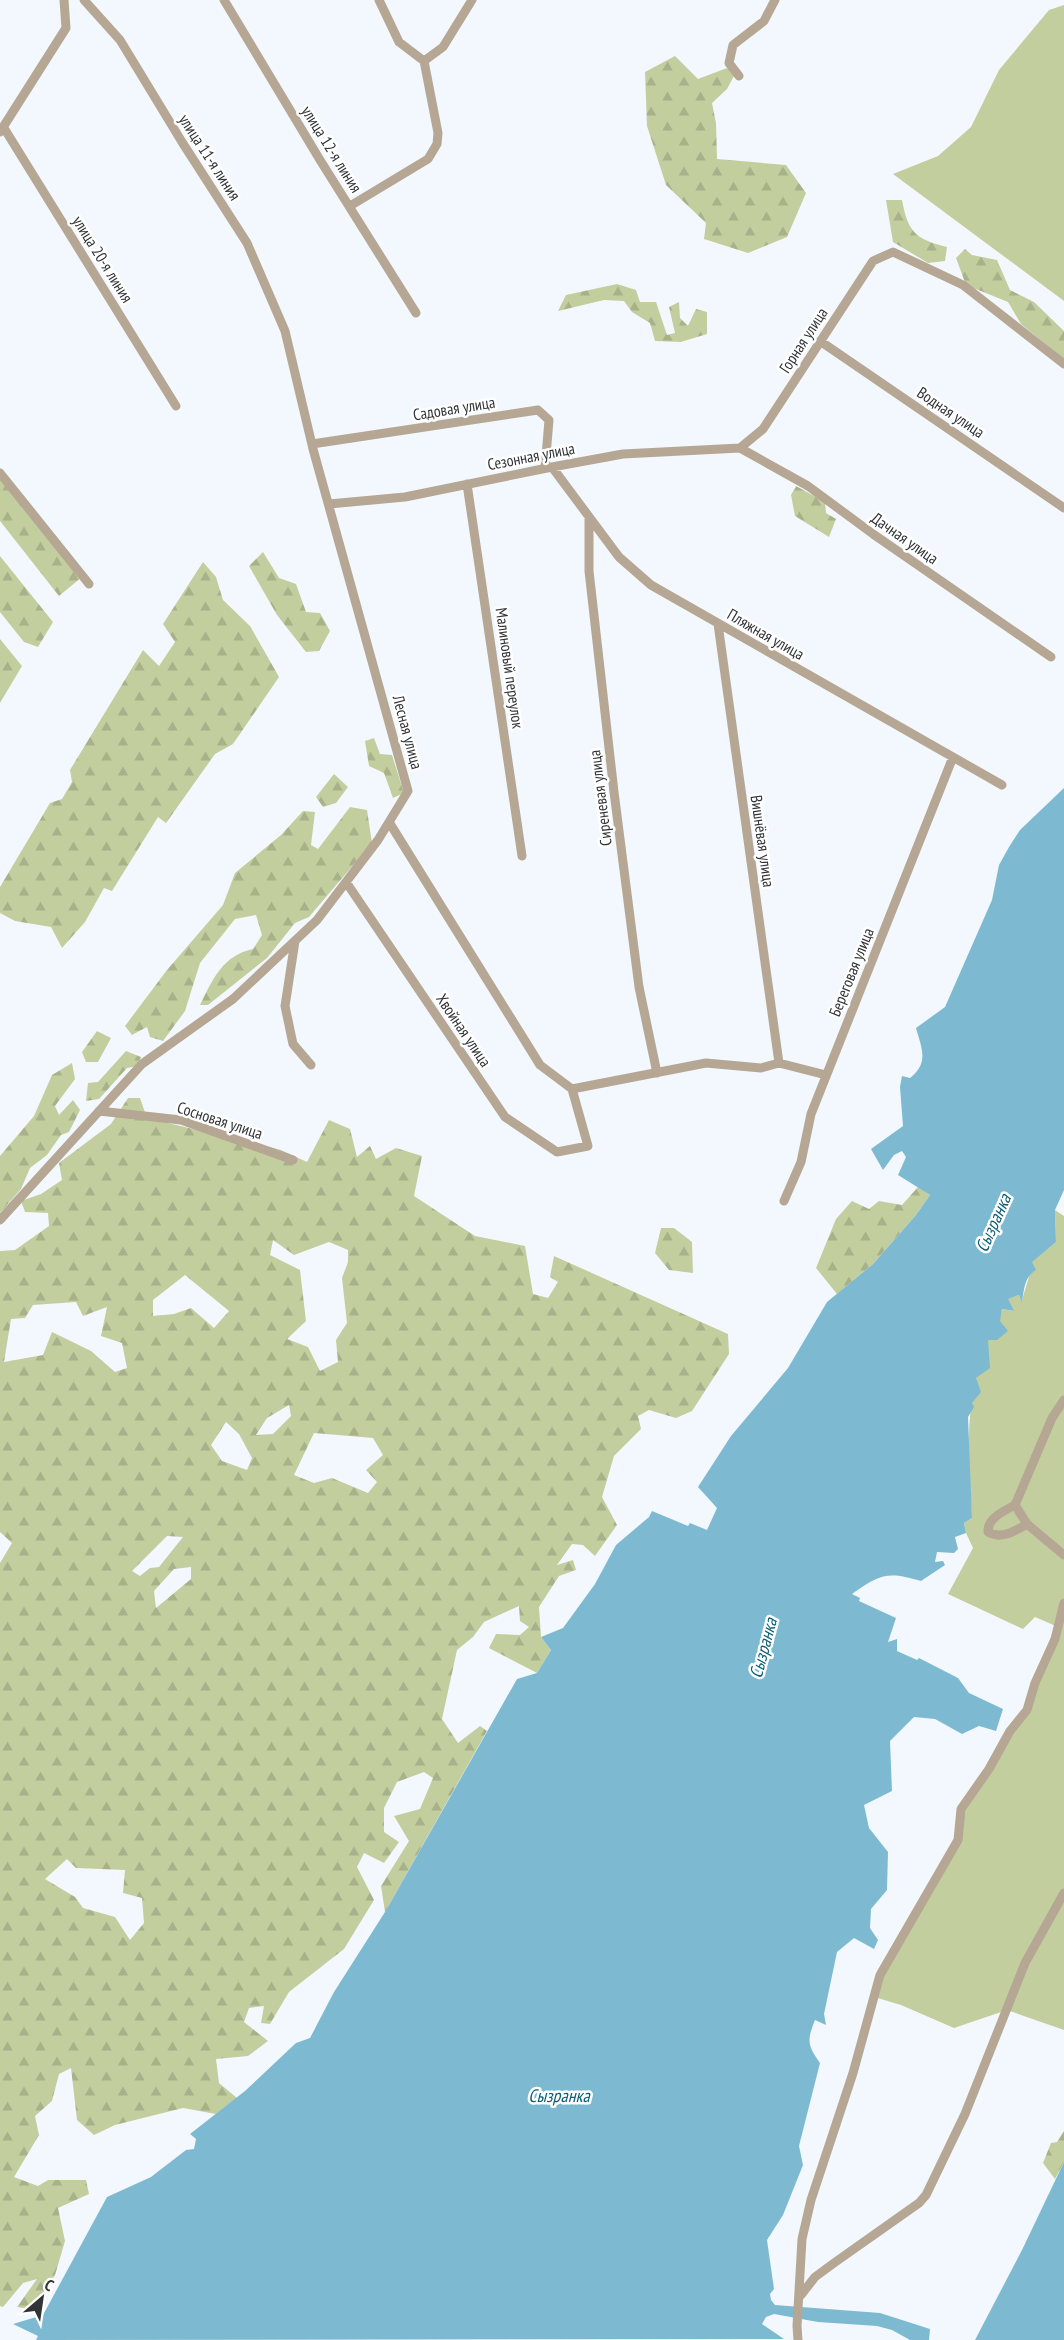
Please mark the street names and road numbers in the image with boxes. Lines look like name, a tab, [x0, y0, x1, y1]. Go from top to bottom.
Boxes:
street label: улица 12-я линия	[297, 102, 367, 196]
street label: улица 11-я линия	[175, 110, 245, 204]
street label: улица 20-я линия	[68, 212, 138, 306]
street label: Горная улица	[775, 304, 831, 376]
street label: Водная улица	[913, 382, 989, 442]
street label: Садовая улица	[412, 392, 496, 424]
street label: Сезонная улица	[486, 438, 576, 474]
street label: Дачная улица	[868, 508, 942, 568]
street label: Пляжная улица	[724, 604, 808, 664]
street label: Малиновый переулок	[492, 606, 528, 730]
street label: Лесная улица	[388, 692, 427, 771]
street label: Сиреневая улица	[584, 749, 616, 847]
street label: Вишнёвая улица	[747, 794, 779, 888]
street label: Береговая улица	[824, 925, 878, 1019]
street label: Хвойная улица	[432, 990, 496, 1070]
street label: Сосновая улица	[175, 1097, 265, 1143]

